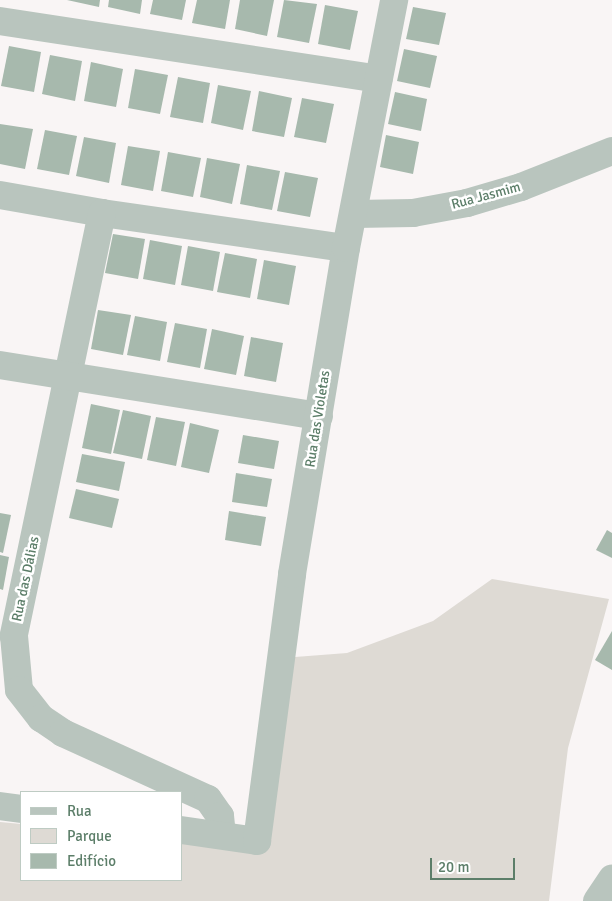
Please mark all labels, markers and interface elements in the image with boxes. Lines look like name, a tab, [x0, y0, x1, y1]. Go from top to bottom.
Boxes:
street label: Rua Jasmim	[449, 179, 523, 213]
street label: Rua das Violetas	[302, 369, 334, 469]
street label: Rua das Dálias	[9, 535, 43, 623]
legend	[20, 791, 182, 881]
text: Rua	[67, 802, 92, 820]
text: Parque	[67, 827, 112, 845]
scale bar	[432, 848, 517, 880]
text: Edifício	[67, 852, 116, 870]
text: 20 m	[438, 858, 469, 876]

